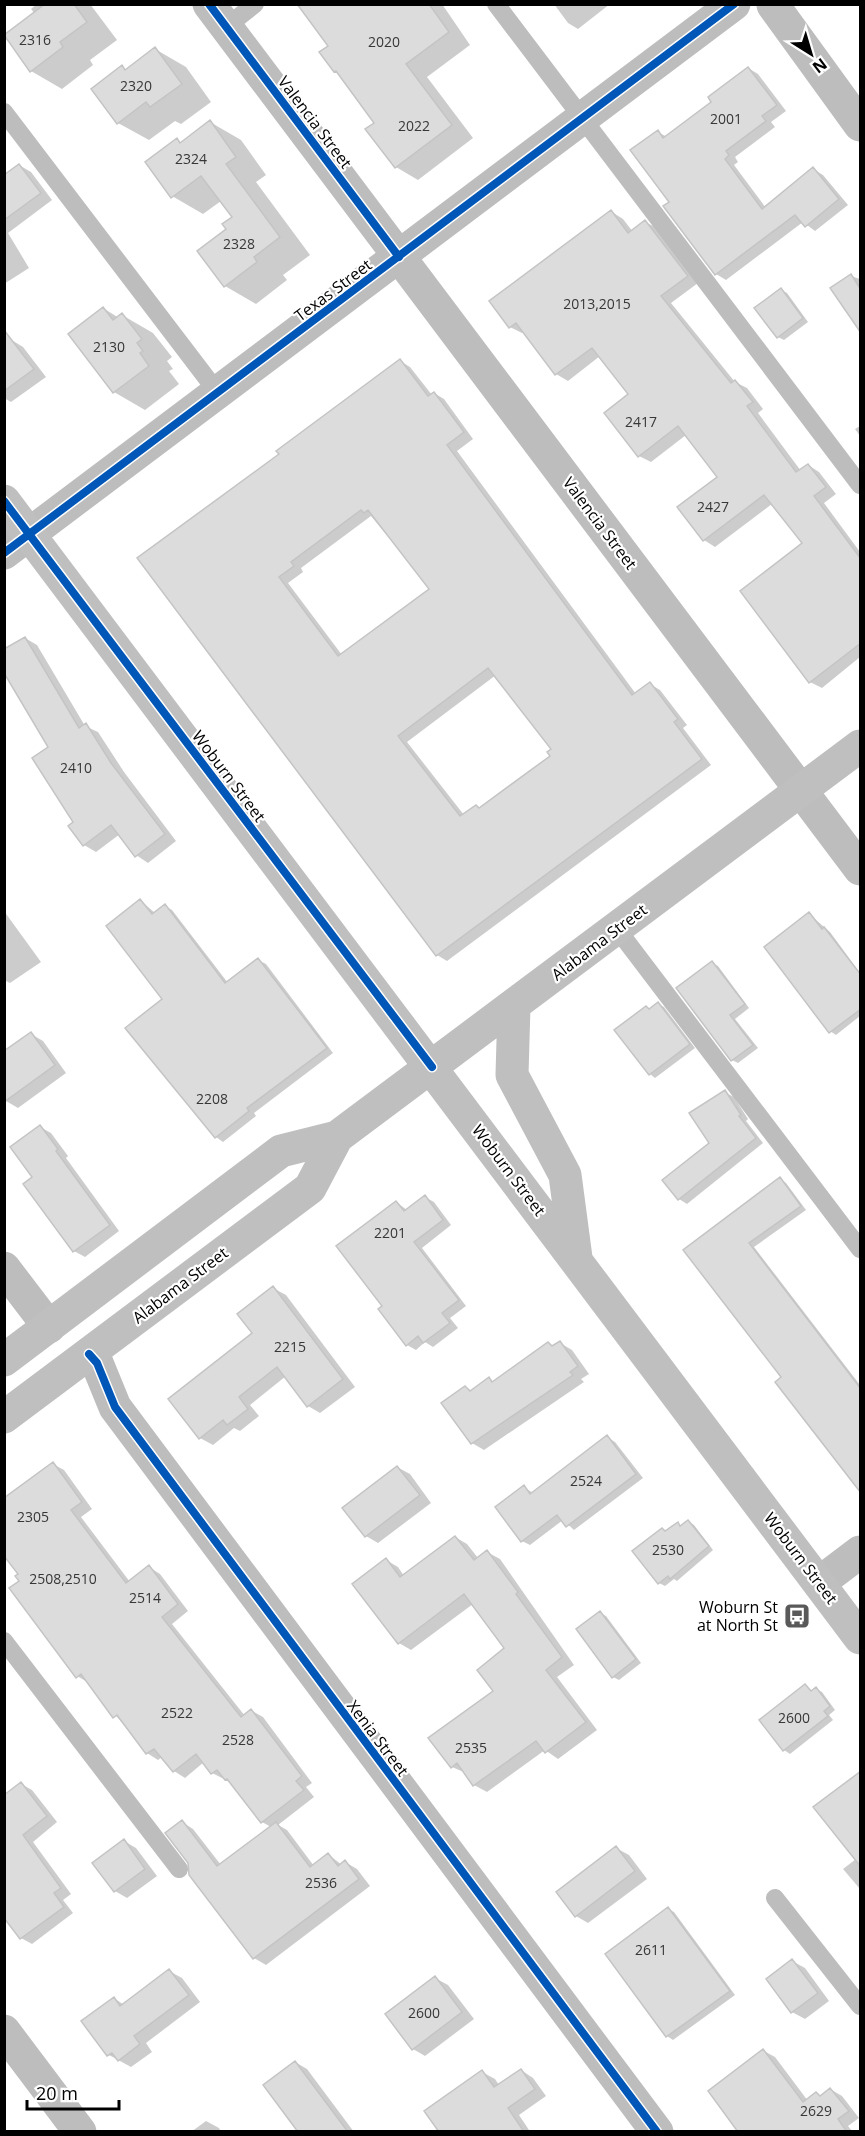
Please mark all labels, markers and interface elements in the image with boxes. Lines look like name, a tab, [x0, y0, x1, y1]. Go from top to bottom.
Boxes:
north arrow	[781, 24, 841, 84]
house number: 2316	[19, 30, 51, 49]
house number: 2020	[368, 32, 400, 51]
text: N	[808, 53, 832, 79]
street label: Valencia Street	[273, 71, 357, 173]
house number: 2320	[120, 76, 152, 95]
house number: 2001	[710, 109, 742, 128]
house number: 2022	[398, 116, 430, 135]
house number: 2324	[175, 149, 207, 168]
house number: 2328	[223, 234, 255, 253]
street label: Texas Street	[290, 253, 376, 326]
house number: 2013,2015	[563, 294, 631, 313]
house number: 2130	[93, 337, 125, 356]
house number: 2417	[625, 412, 657, 431]
street label: Valencia Street	[558, 472, 642, 574]
house number: 2427	[697, 497, 729, 516]
street label: Woburn Street	[187, 726, 271, 826]
house number: 2410	[60, 758, 92, 777]
street label: Alabama Street	[547, 899, 651, 985]
house number: 2208	[196, 1089, 228, 1108]
street label: Woburn Street	[467, 1120, 551, 1220]
house number: 2201	[374, 1223, 406, 1242]
street label: Alabama Street	[128, 1242, 232, 1328]
house number: 2215	[274, 1337, 306, 1356]
house number: 2524	[570, 1471, 602, 1490]
house number: 2305	[17, 1507, 49, 1526]
street label: Woburn Street	[759, 1508, 843, 1608]
house number: 2530	[652, 1540, 684, 1559]
house number: 2508,2510	[29, 1569, 97, 1588]
house number: 2514	[129, 1588, 161, 1607]
place label: Woburn St at North St	[697, 1596, 778, 1636]
bus stop icon: Woburn St at North St	[782, 1601, 812, 1631]
street label: Xenia Street	[342, 1696, 414, 1781]
house number: 2522	[161, 1703, 193, 1722]
house number: 2600	[778, 1708, 810, 1727]
house number: 2528	[222, 1730, 254, 1749]
house number: 2535	[455, 1738, 487, 1757]
house number: 2536	[305, 1873, 337, 1892]
house number: 2611	[635, 1940, 667, 1959]
house number: 2600	[408, 2003, 440, 2022]
scale bar	[27, 2073, 118, 2111]
text: 20 m	[36, 2081, 78, 2105]
house number: 2629	[800, 2101, 832, 2120]

